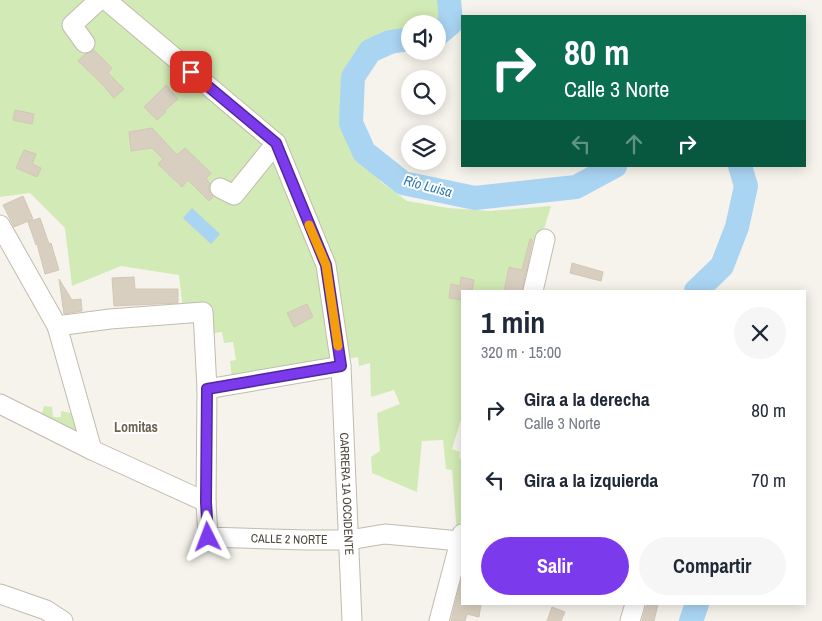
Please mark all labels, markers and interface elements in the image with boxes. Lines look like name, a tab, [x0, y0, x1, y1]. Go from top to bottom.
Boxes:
map controls	[401, 15, 446, 170]
button: sound	[401, 15, 446, 60]
text: 80 m	[564, 29, 629, 76]
icon: right	[481, 35, 546, 100]
pin	[170, 51, 212, 93]
icon: arrive	[177, 58, 205, 86]
button: search	[401, 70, 446, 115]
text: Calle 3 Norte	[564, 74, 669, 104]
button: layers	[401, 125, 446, 170]
icon: left	[567, 130, 595, 158]
icon: ahead	[620, 130, 648, 158]
icon: right	[673, 130, 701, 158]
water label: Río Luisa	[402, 171, 454, 201]
text: 1 min	[481, 302, 545, 342]
button: close	[734, 307, 786, 359]
text: 320 m · 15:00	[481, 341, 561, 363]
text: Gira a la derecha	[524, 386, 650, 412]
icon: right	[481, 396, 509, 424]
text: 80 m	[751, 397, 786, 423]
text: Calle 3 Norte	[524, 412, 601, 434]
district label: Lomitas	[114, 418, 158, 436]
street label: CARRERA 1A OCCIDENTE	[336, 432, 357, 555]
icon: left	[481, 466, 509, 494]
text: Gira a la izquierda	[524, 467, 658, 493]
text: 70 m	[751, 467, 786, 493]
position arrow	[181, 510, 233, 562]
street label: CALLE 2 NORTE	[251, 530, 327, 548]
button: Salir	[481, 537, 629, 595]
button: Compartir	[639, 537, 786, 595]

